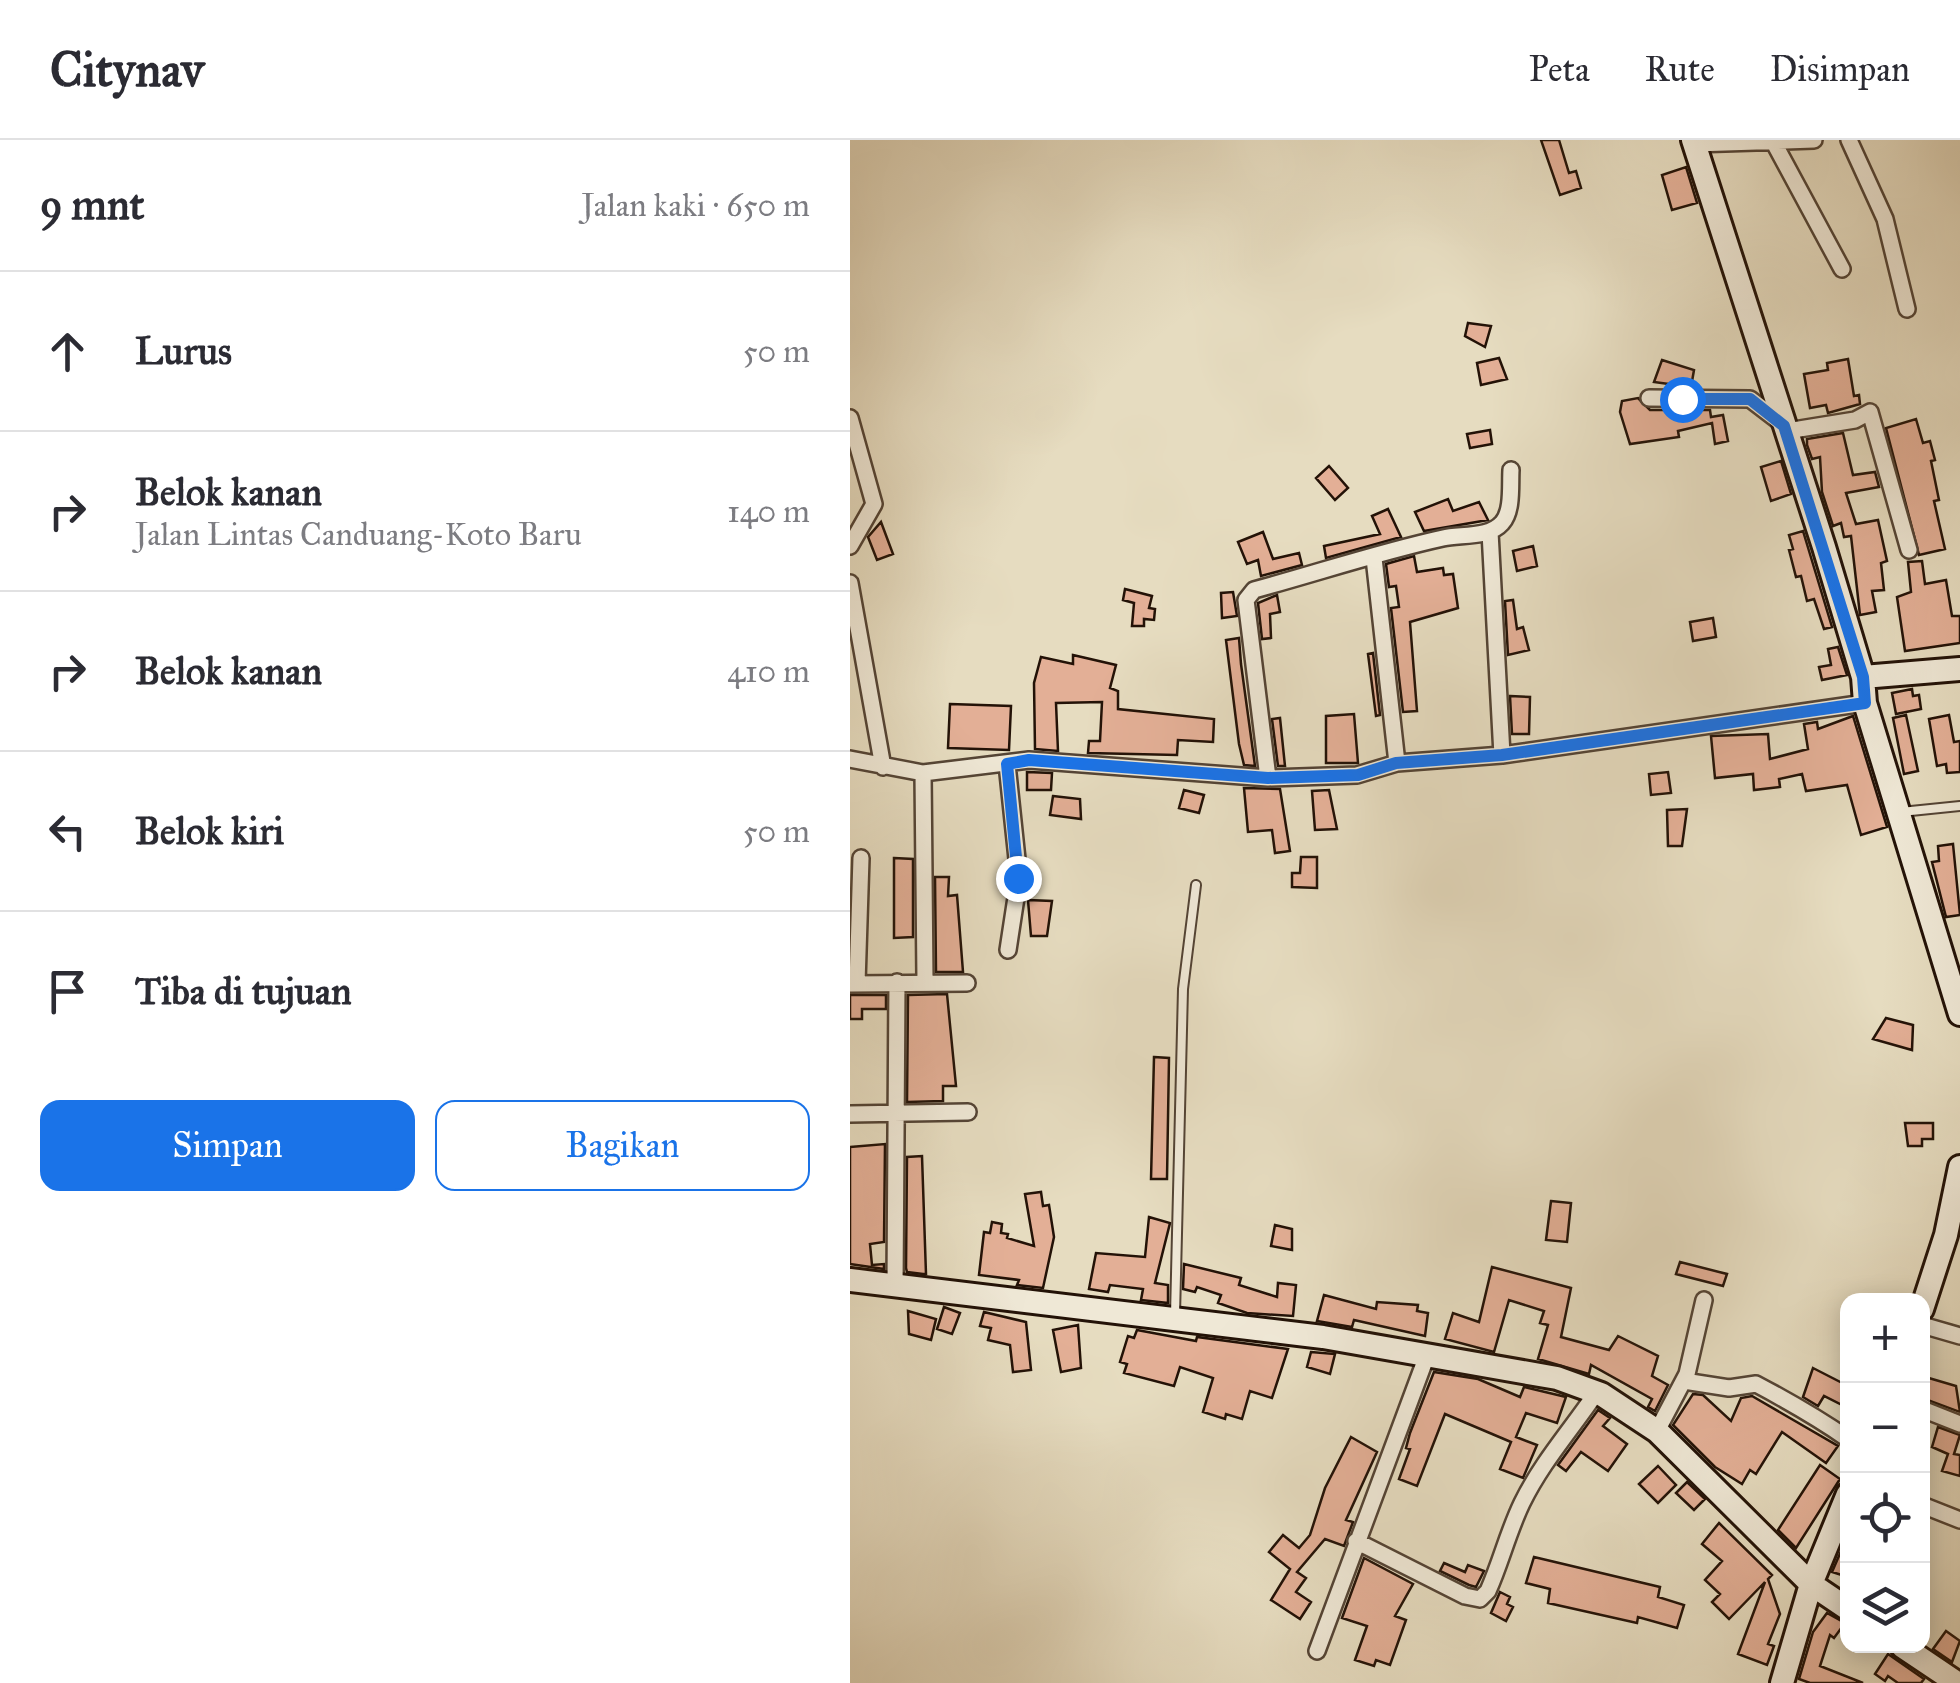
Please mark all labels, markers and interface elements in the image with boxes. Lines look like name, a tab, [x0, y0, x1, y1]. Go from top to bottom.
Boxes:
text: Citynav	[50, 40, 204, 99]
text: Peta	[1529, 48, 1590, 91]
text: Rute	[1645, 48, 1715, 91]
text: Disimpan	[1770, 48, 1910, 91]
text: 9 mnt	[40, 179, 144, 231]
text: Jalan kaki · 650 m	[581, 186, 810, 225]
icon: ahead	[40, 324, 95, 379]
text: Lurus	[135, 328, 232, 374]
text: 50 m	[743, 332, 810, 371]
route start	[1660, 377, 1706, 423]
text: Belok kanan	[135, 469, 322, 515]
icon: right	[40, 484, 95, 539]
text: 140 m	[727, 492, 810, 531]
text: Jalan Lintas Canduang-Koto Baru	[135, 515, 582, 554]
icon: right	[40, 644, 95, 699]
text: Belok kanan	[135, 648, 322, 694]
text: 410 m	[727, 652, 810, 691]
icon: left	[40, 804, 95, 859]
text: Belok kiri	[135, 808, 284, 854]
text: 50 m	[743, 812, 810, 851]
route end	[996, 856, 1042, 902]
icon: arrive	[40, 964, 95, 1019]
text: Tiba di tujuan	[135, 968, 352, 1014]
button: Simpan	[40, 1100, 415, 1191]
button: Bagikan	[435, 1100, 810, 1191]
map controls	[1840, 1293, 1930, 1653]
button: +	[1840, 1293, 1930, 1383]
button: −	[1840, 1383, 1930, 1473]
button: locate	[1840, 1473, 1930, 1563]
button: layers	[1840, 1563, 1930, 1653]

